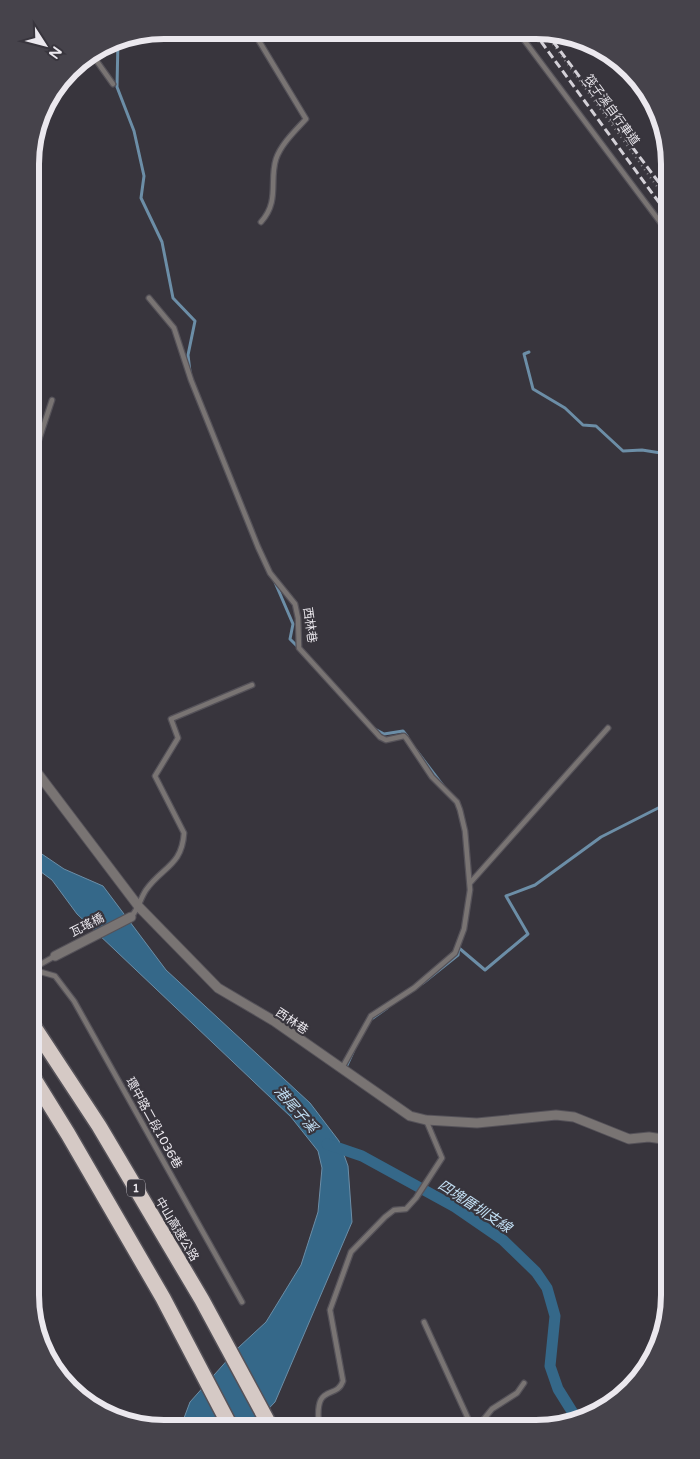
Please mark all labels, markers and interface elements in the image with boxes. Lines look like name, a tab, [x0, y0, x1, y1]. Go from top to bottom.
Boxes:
north arrow	[20, 20, 70, 70]
text: N	[45, 43, 65, 62]
street label: 筏子溪自行車道	[582, 72, 642, 148]
street label: 西林巷	[301, 606, 319, 644]
street label: 瓦瑤橋	[68, 911, 106, 939]
street label: 西林巷	[273, 1005, 311, 1037]
street label: 環中路二段1036巷	[123, 1075, 185, 1171]
water label: 港尾子溪	[271, 1083, 322, 1138]
water label: 四塊厝圳支線	[435, 1176, 516, 1238]
road number: 1	[127, 1180, 145, 1196]
street label: 中山高速公路	[152, 1195, 202, 1263]

